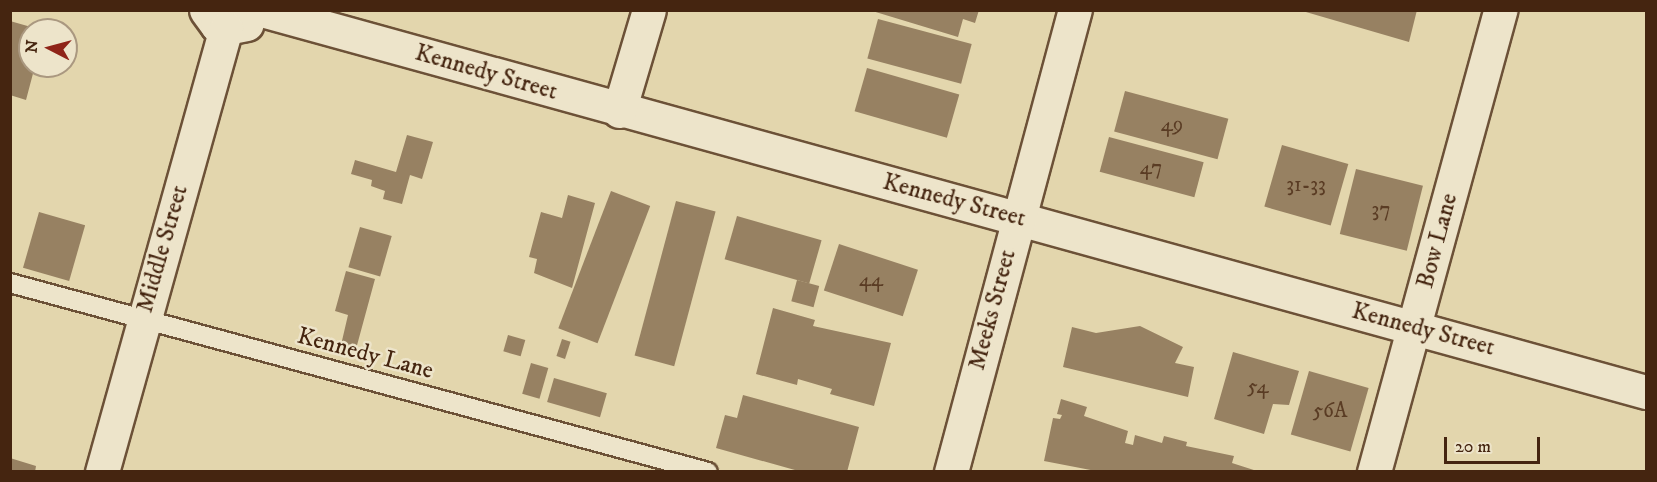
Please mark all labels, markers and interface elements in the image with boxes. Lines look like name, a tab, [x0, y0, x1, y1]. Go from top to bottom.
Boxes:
north arrow	[18, 18, 78, 78]
text: N	[21, 39, 43, 54]
street label: Kennedy Street	[412, 39, 560, 107]
house number: 49	[1161, 112, 1183, 138]
house number: 47	[1140, 155, 1162, 181]
street label: Kennedy Street	[879, 168, 1029, 234]
house number: 31-33	[1286, 172, 1326, 198]
street label: Middle Street	[131, 182, 195, 316]
street label: Bow Lane	[1412, 190, 1464, 292]
house number: 37	[1372, 197, 1390, 223]
street label: Meeks Street	[963, 247, 1023, 373]
house number: 44	[859, 267, 883, 293]
street label: Kennedy Street	[1348, 297, 1498, 363]
street label: Kennedy Lane	[294, 322, 436, 386]
house number: 54	[1247, 374, 1269, 400]
house number: 56A	[1313, 398, 1347, 424]
scale bar	[1447, 425, 1543, 463]
text: 20 m	[1455, 436, 1491, 458]

